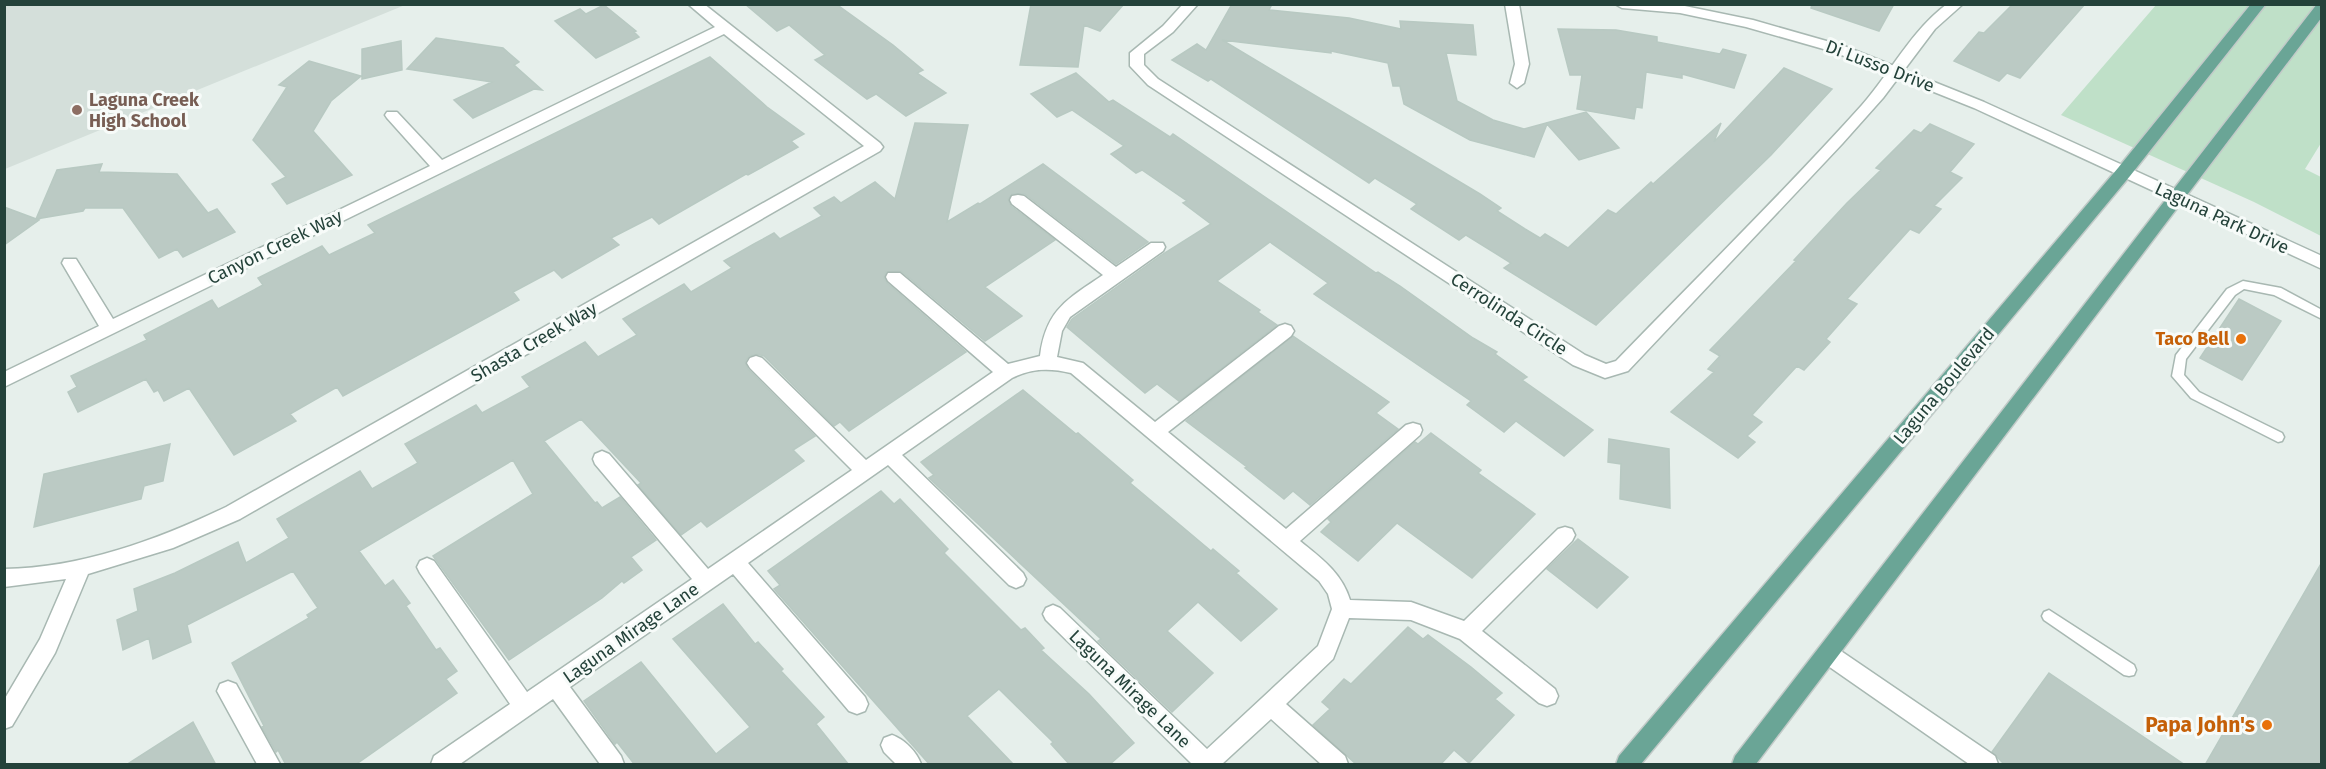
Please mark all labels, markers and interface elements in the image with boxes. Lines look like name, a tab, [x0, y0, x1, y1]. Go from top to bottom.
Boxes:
street label: Di Lusso Drive	[1823, 35, 1937, 97]
place label: Laguna Creek High School	[89, 89, 200, 132]
marker: Laguna Creek High School	[70, 103, 84, 117]
street label: Laguna Park Drive	[2151, 177, 2293, 259]
street label: Canyon Creek Way	[204, 205, 346, 289]
street label: Cerrolinda Circle	[1446, 268, 1572, 360]
street label: Shasta Creek Way	[467, 297, 601, 387]
street label: Laguna Boulevard	[1889, 323, 1999, 449]
place label: Taco Bell	[2156, 328, 2230, 350]
marker: Taco Bell	[2234, 332, 2248, 346]
street label: Laguna Mirage Lane	[559, 578, 703, 688]
street label: Laguna Mirage Lane	[1065, 625, 1195, 753]
place label: Papa John's	[2145, 712, 2255, 738]
marker: Papa John's	[2260, 718, 2274, 732]

